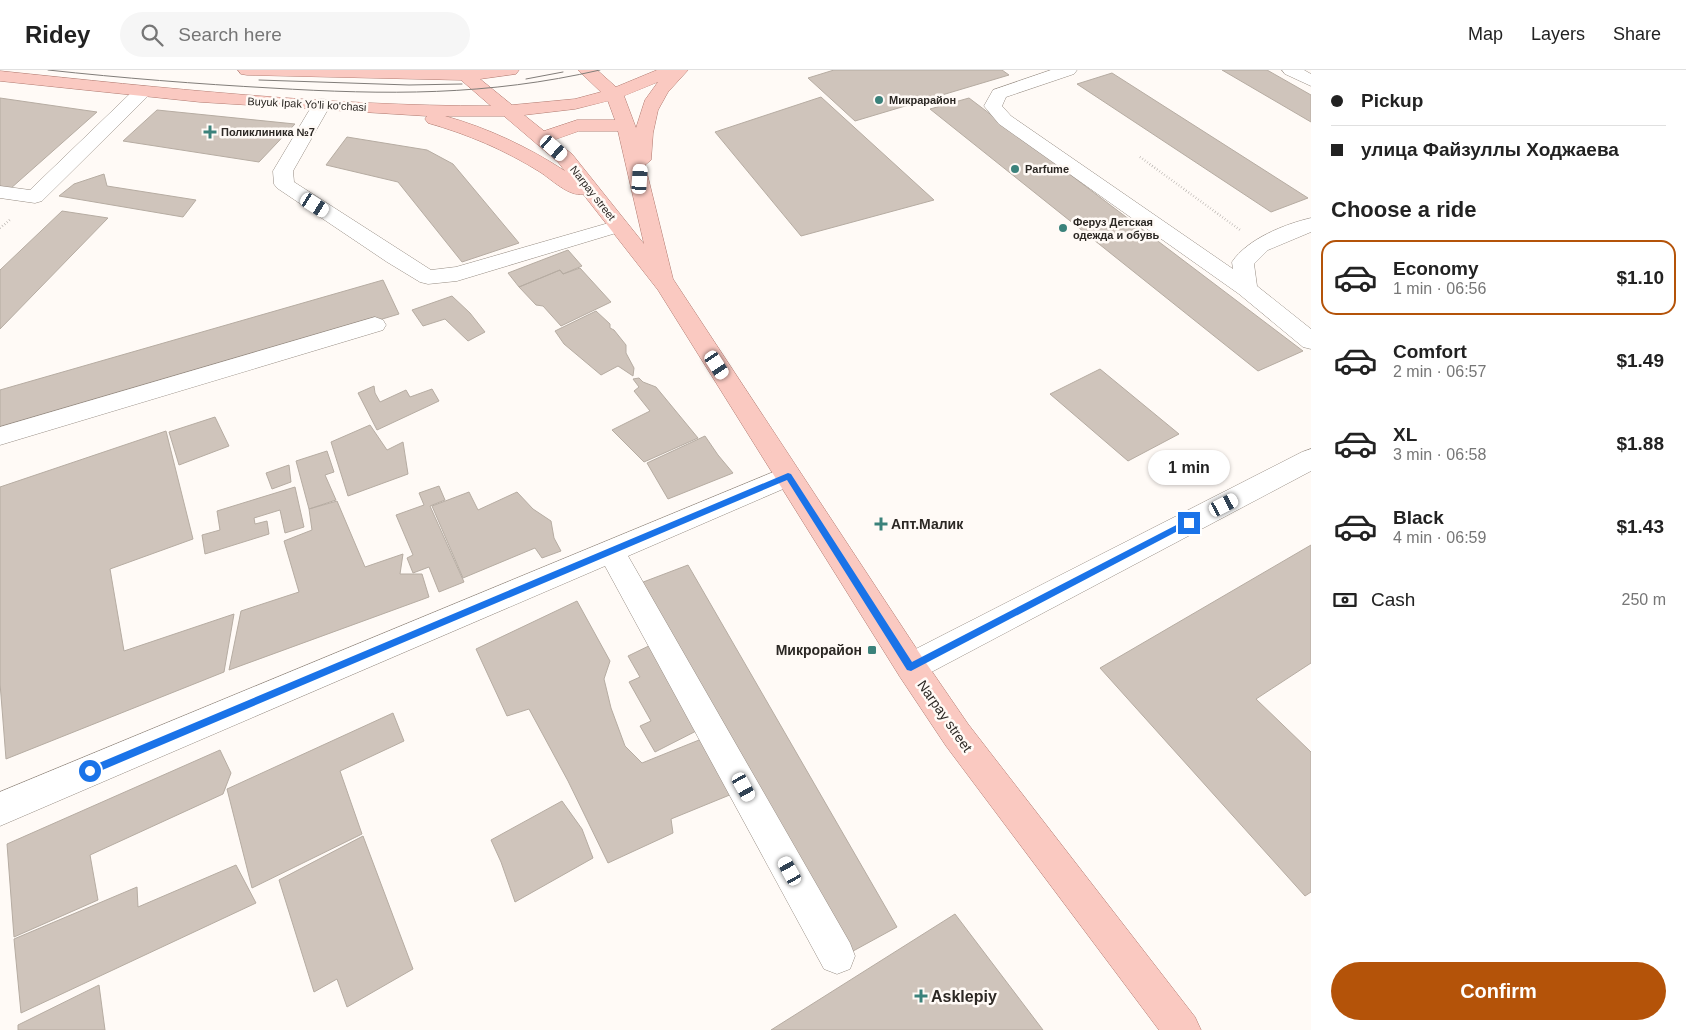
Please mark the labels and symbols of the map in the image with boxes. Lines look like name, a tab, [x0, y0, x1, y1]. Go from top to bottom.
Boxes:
marker: Микрарайон	[873, 94, 885, 106]
place label: Микрарайон	[889, 94, 956, 106]
street label: Buyuk Ipak Yo'li ko'chasi	[247, 95, 367, 113]
marker: Поликлиника №7	[203, 125, 217, 139]
place label: Поликлиника №7	[221, 126, 315, 138]
car	[537, 132, 570, 164]
street label: Narpay street	[568, 163, 618, 223]
marker: Parfume	[1009, 163, 1021, 175]
place label: Parfume	[1025, 163, 1069, 175]
car	[631, 164, 648, 194]
car	[298, 191, 331, 219]
place label: Феруз Детская одежда и обувь	[1073, 216, 1160, 241]
marker: Феруз Детская одежда и обувь	[1057, 222, 1069, 234]
car	[702, 348, 731, 382]
callout: 1 min	[1148, 450, 1230, 486]
car	[1207, 492, 1240, 518]
route end	[1178, 512, 1200, 534]
place label: Апт.Малик	[891, 516, 964, 532]
marker: Апт.Малик	[875, 518, 887, 530]
place label: Микрорайон	[776, 642, 862, 658]
marker: Микрорайон	[866, 644, 878, 656]
street label: Narpay street	[914, 677, 976, 755]
route start	[79, 760, 101, 782]
car	[730, 770, 757, 804]
car	[776, 854, 803, 888]
place label: Asklepiy	[931, 988, 997, 1005]
marker: Asklepiy	[915, 990, 927, 1002]

